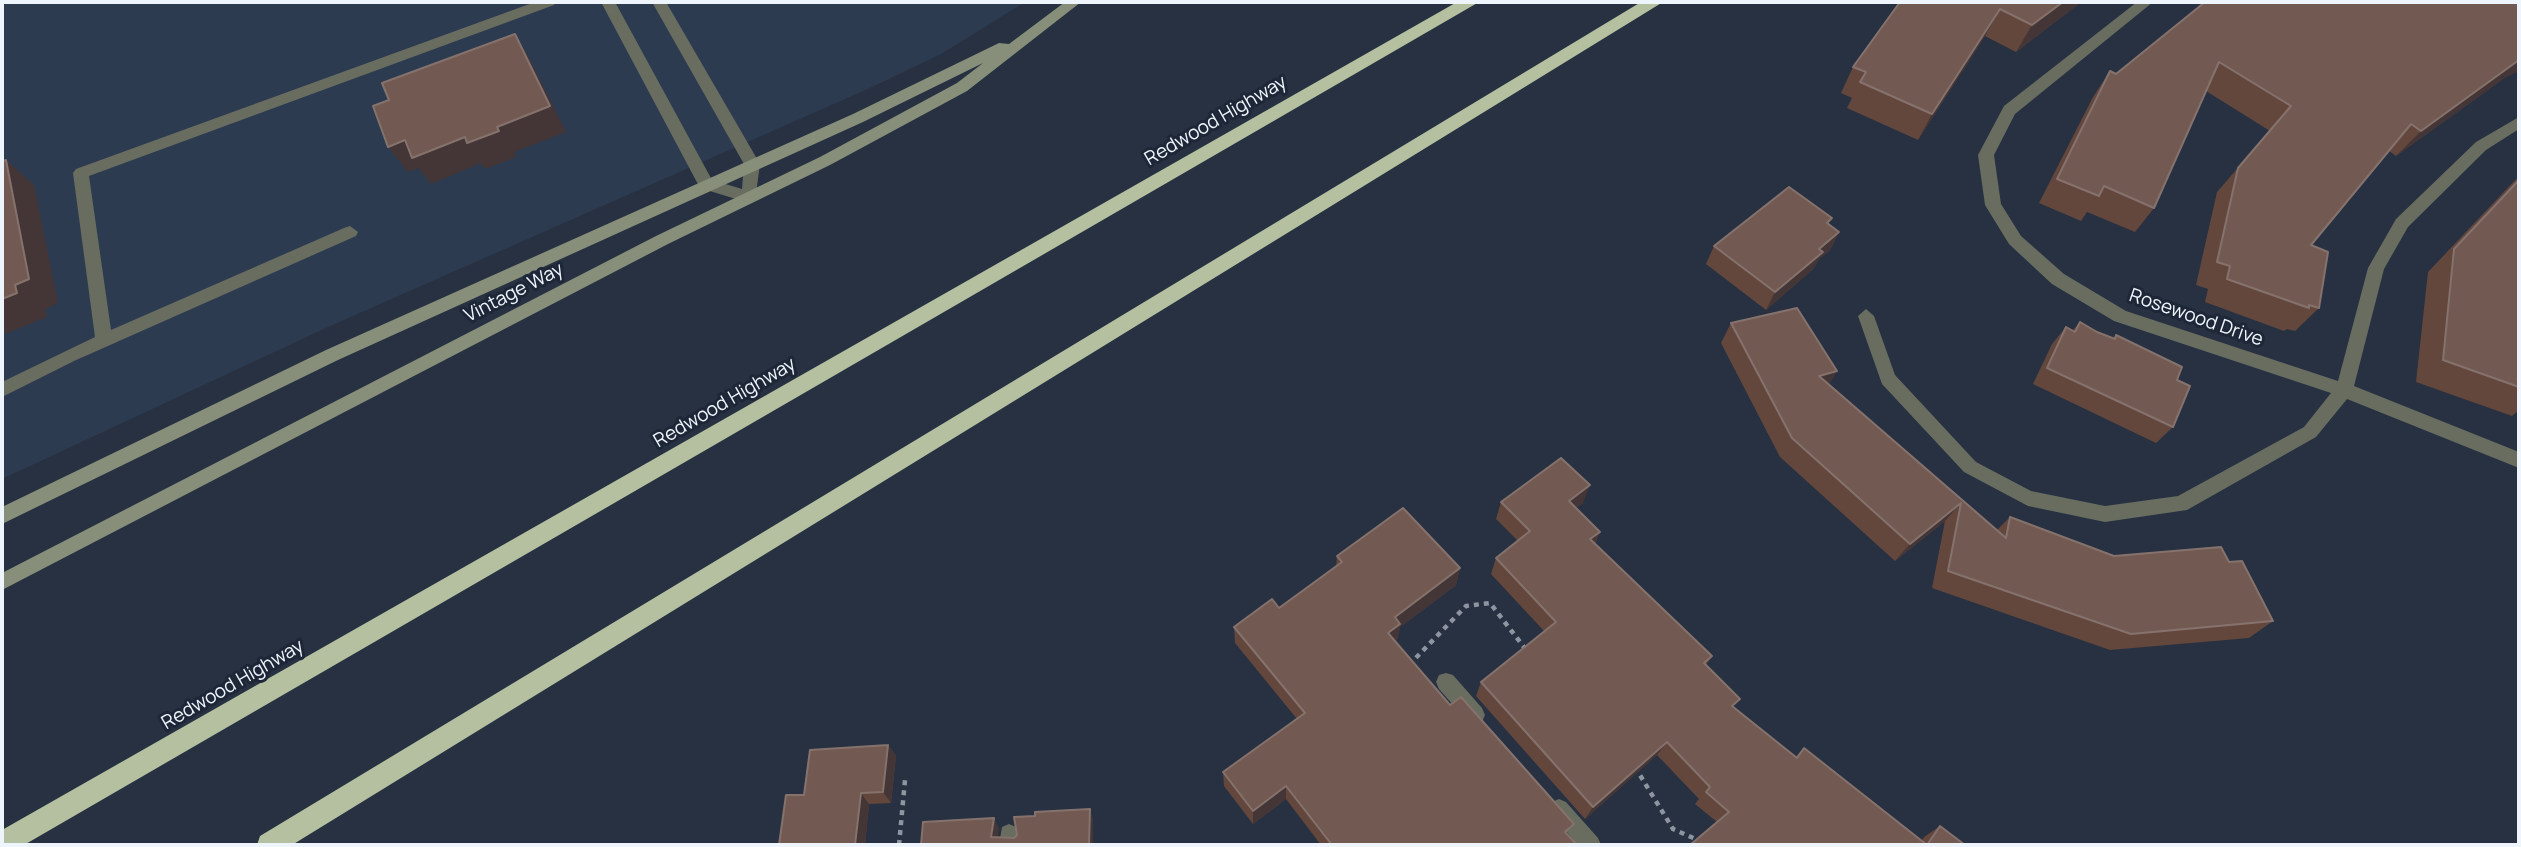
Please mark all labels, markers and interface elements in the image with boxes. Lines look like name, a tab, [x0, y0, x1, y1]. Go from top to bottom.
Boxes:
street label: Redwood Highway	[1141, 71, 1291, 171]
street label: Vintage Way	[461, 258, 567, 328]
street label: Rosewood Drive	[2126, 284, 2266, 352]
street label: Redwood Highway	[650, 353, 800, 453]
street label: Redwood Highway	[158, 635, 308, 735]

